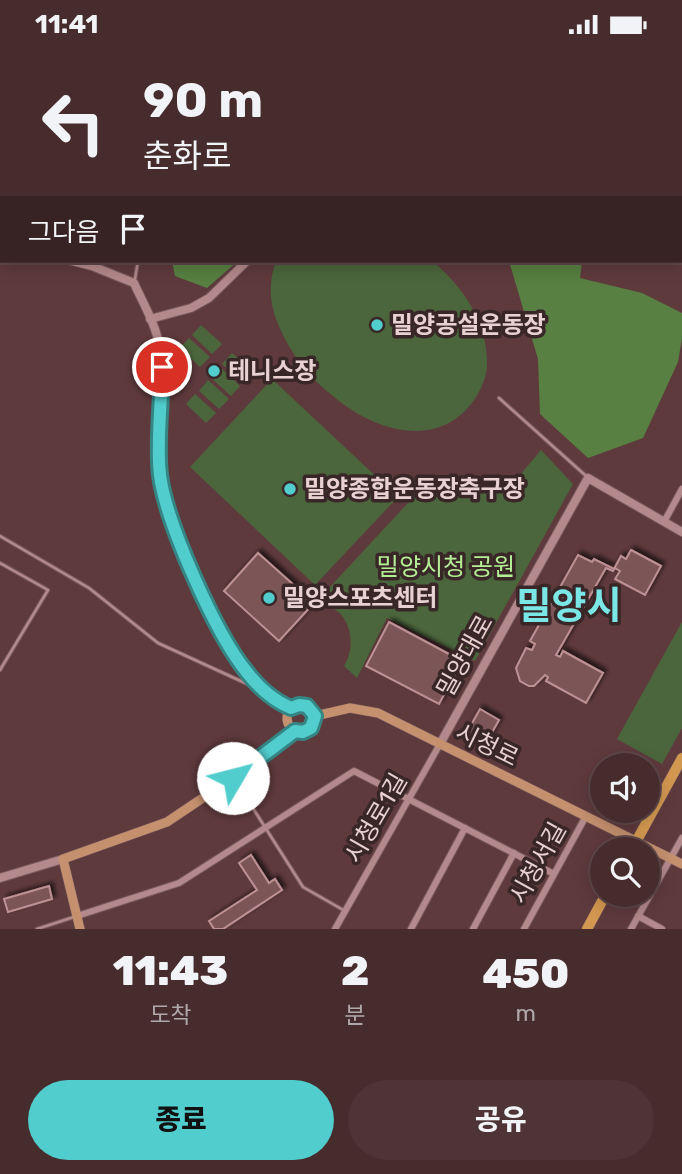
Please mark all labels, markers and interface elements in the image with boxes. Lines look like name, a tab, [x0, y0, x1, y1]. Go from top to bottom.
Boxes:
text: 11:41	[35, 9, 98, 40]
text: 90 m	[143, 71, 263, 129]
icon: left	[28, 77, 119, 168]
text: 춘화로	[143, 137, 231, 175]
icon: arrive	[114, 210, 152, 248]
text: 그다음	[28, 217, 100, 248]
place label: 밀양공설운동장	[391, 311, 546, 339]
marker: 밀양공설운동장	[369, 317, 385, 333]
pin	[132, 337, 192, 397]
icon: arrive	[143, 348, 181, 386]
place label: 테니스장	[228, 357, 316, 385]
marker: 테니스장	[206, 363, 222, 379]
place label: 밀양종합운동장축구장	[304, 475, 525, 503]
marker: 밀양종합운동장축구장	[282, 481, 298, 497]
park label: 밀양시청 공원	[377, 553, 515, 581]
district label: 밀양시	[517, 583, 621, 629]
place label: 밀양스포츠센터	[283, 584, 438, 612]
marker: 밀양스포츠센터	[261, 590, 277, 606]
street label: 밀양대로	[431, 611, 499, 701]
street label: 시청로	[451, 718, 523, 772]
position arrow	[196, 741, 270, 815]
map controls	[590, 753, 660, 907]
button: sound	[590, 753, 660, 823]
street label: 시청로1길	[339, 768, 413, 868]
street label: 시청서길	[504, 818, 572, 908]
button: search	[590, 837, 660, 907]
text: 11:43	[113, 946, 228, 996]
text: 2	[341, 946, 369, 996]
text: 450	[482, 949, 569, 999]
text: m	[516, 999, 536, 1027]
text: 도착	[149, 1001, 192, 1029]
text: 분	[345, 1001, 366, 1029]
button: 종료	[28, 1080, 334, 1160]
button: 공유	[348, 1080, 654, 1160]

